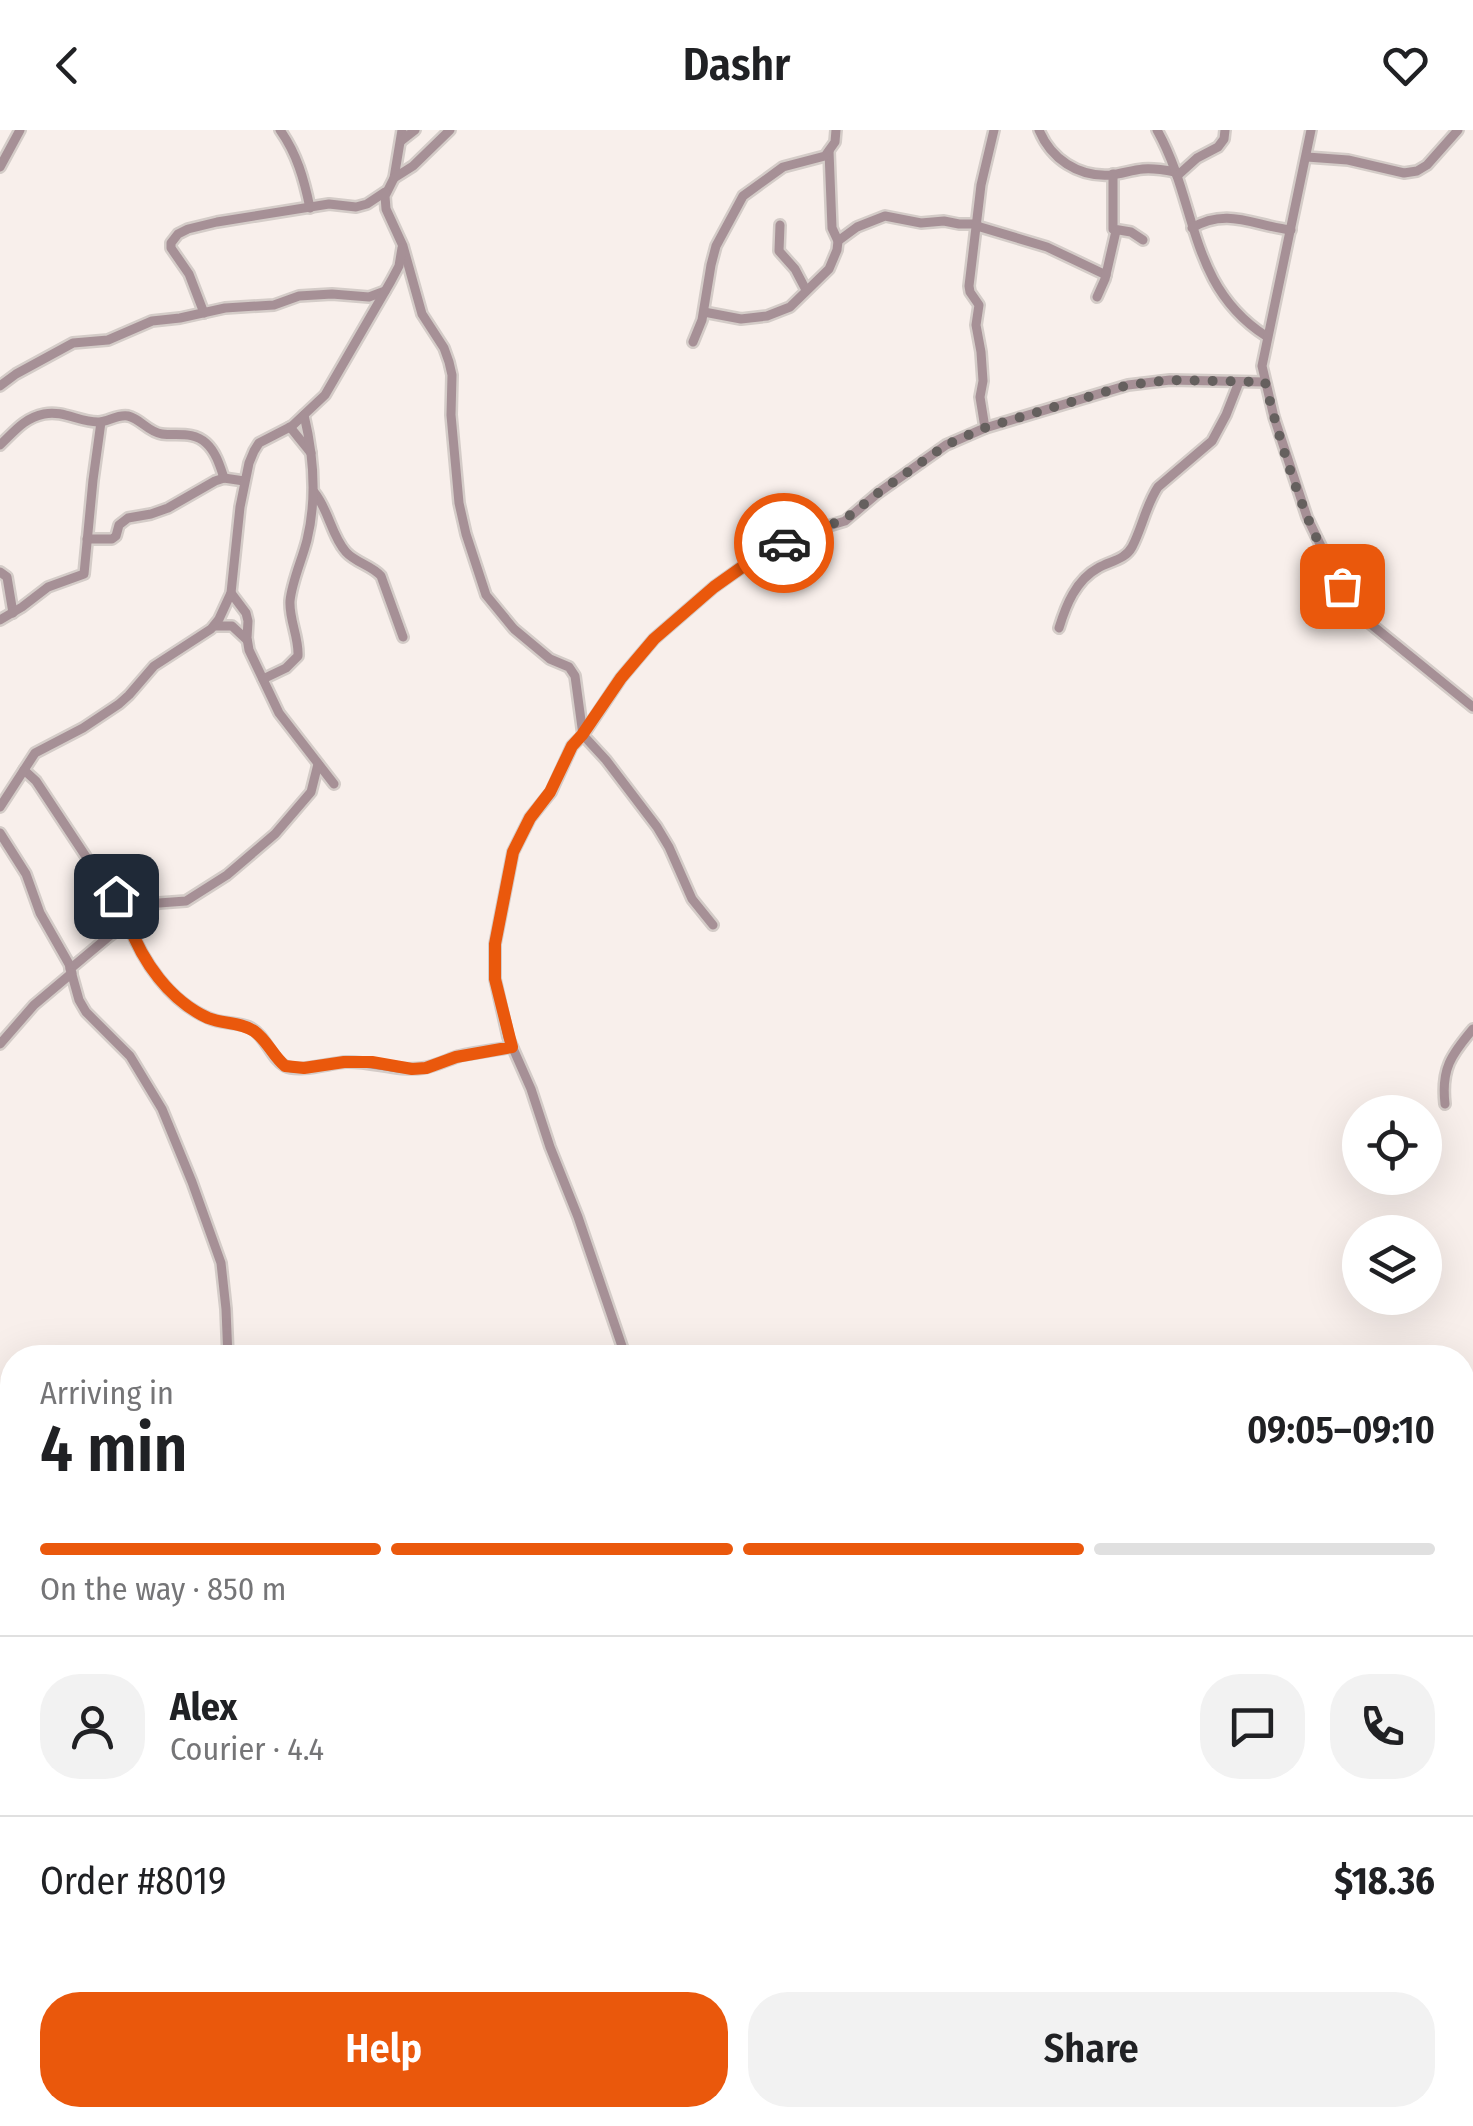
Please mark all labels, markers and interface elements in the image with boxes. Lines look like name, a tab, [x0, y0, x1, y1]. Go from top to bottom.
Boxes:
icon: back	[40, 38, 95, 93]
text: Dashr	[683, 38, 790, 92]
icon: heart	[1378, 38, 1433, 93]
courier	[734, 493, 834, 593]
icon: car	[757, 516, 812, 571]
pin	[1300, 544, 1385, 629]
icon: bag	[1315, 559, 1370, 614]
pin	[74, 854, 159, 939]
icon: home	[89, 869, 144, 924]
map controls	[1342, 1095, 1442, 1315]
button: locate	[1342, 1095, 1442, 1195]
button: layers	[1342, 1215, 1442, 1315]
text: Arriving in	[40, 1374, 174, 1412]
text: 09:05–09:10	[1247, 1407, 1435, 1453]
text: 4 min	[40, 1410, 188, 1488]
text: On the way · 850 m	[40, 1570, 286, 1608]
button: person	[40, 1674, 145, 1779]
button: chat	[1200, 1674, 1305, 1779]
button: phone	[1330, 1674, 1435, 1779]
text: Alex	[170, 1684, 237, 1730]
text: Courier · 4.4	[170, 1730, 324, 1768]
text: Order #8019	[40, 1858, 226, 1904]
text: $18.36	[1334, 1858, 1435, 1904]
button: Help	[40, 1992, 728, 2107]
button: Share	[748, 1992, 1435, 2107]

